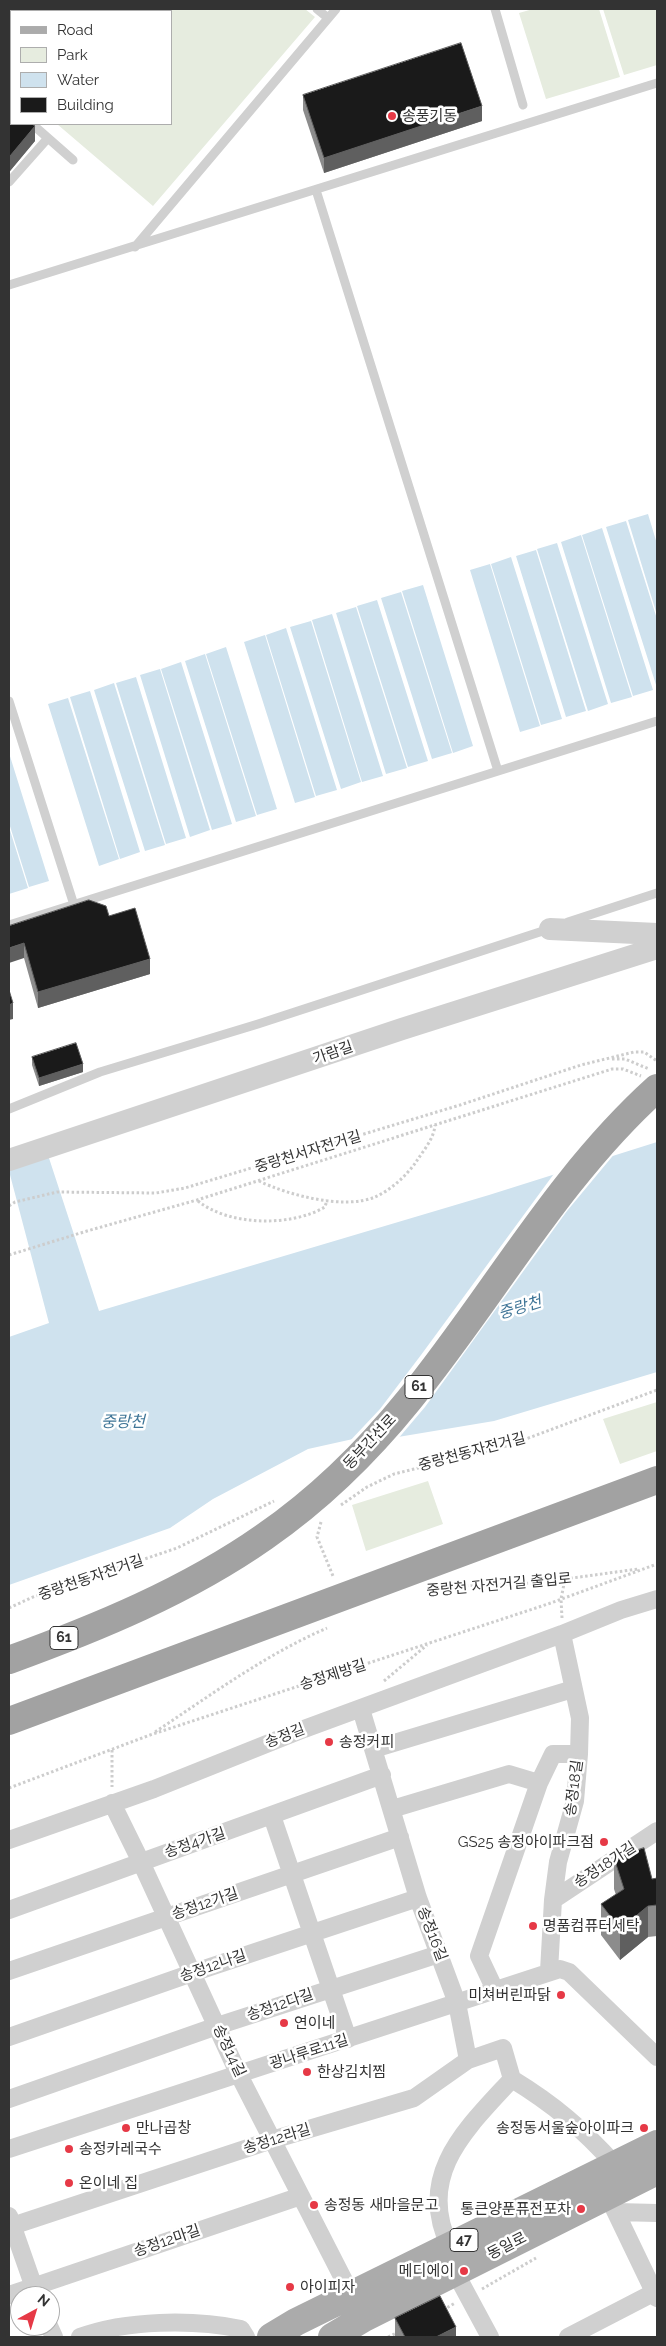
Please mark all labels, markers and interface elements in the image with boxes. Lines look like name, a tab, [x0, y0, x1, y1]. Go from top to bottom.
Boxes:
legend	[10, 10, 172, 125]
text: Road	[57, 21, 93, 39]
text: Park	[57, 46, 88, 64]
text: Water	[57, 71, 99, 89]
text: Building	[57, 96, 114, 114]
place label: 송풍기동	[402, 107, 457, 125]
marker: 송풍기동	[386, 110, 398, 122]
street label: 가람길	[310, 1038, 356, 1068]
street label: 중랑천서자전거길	[253, 1127, 363, 1177]
water label: 중랑천	[496, 1292, 544, 1324]
road number: 61	[405, 1375, 433, 1398]
street label: 동부간선로	[340, 1411, 400, 1473]
water label: 중랑천	[101, 1412, 145, 1432]
street label: 중랑천동자전거길	[416, 1429, 528, 1475]
street label: 중랑천동자전거길	[36, 1552, 146, 1604]
street label: 중랑천 자전거길 출입로	[426, 1570, 572, 1600]
road number: 61	[50, 1626, 78, 1650]
street label: 송정제방길	[297, 1656, 369, 1694]
street label: 송정길	[262, 1720, 308, 1752]
place label: 송정커피	[339, 1733, 394, 1751]
marker: 송정커피	[323, 1736, 335, 1748]
street label: 송정18길	[561, 1759, 587, 1817]
street label: 송정4가길	[162, 1824, 228, 1862]
place label: GS25 송정아이파크점	[458, 1833, 594, 1851]
marker: GS25 송정아이파크점	[598, 1836, 610, 1848]
street label: 송정18가길	[571, 1838, 639, 1892]
street label: 송정12가길	[169, 1884, 241, 1924]
street label: 송정16길	[413, 1904, 451, 1964]
place label: 명품컴퓨터세탁	[543, 1917, 640, 1935]
marker: 명품컴퓨터세탁	[527, 1920, 539, 1932]
street label: 송정12나길	[177, 1946, 249, 1986]
street label: 송정12다길	[244, 1985, 316, 2025]
place label: 미쳐버린파닭	[468, 1986, 551, 2004]
marker: 미쳐버린파닭	[555, 1989, 567, 2001]
place label: 연이네	[294, 2014, 335, 2032]
marker: 연이네	[278, 2017, 290, 2029]
street label: 송정14길	[209, 2022, 249, 2080]
street label: 광나루로11길	[267, 2031, 351, 2073]
place label: 한상김치찜	[317, 2063, 386, 2081]
marker: 한상김치찜	[301, 2066, 313, 2078]
place label: 만나곱창	[136, 2119, 191, 2137]
place label: 송정동서울숲아이파크	[496, 2119, 634, 2137]
street label: 송정12라길	[241, 2120, 313, 2158]
marker: 만나곱창	[120, 2122, 132, 2134]
marker: 송정동서울숲아이파크	[638, 2122, 650, 2134]
place label: 송정카레국수	[79, 2140, 162, 2158]
marker: 송정카레국수	[63, 2143, 75, 2155]
place label: 온이네 집	[79, 2174, 138, 2192]
marker: 온이네 집	[63, 2177, 75, 2189]
place label: 송정동 새마을문고	[324, 2196, 438, 2214]
marker: 송정동 새마을문고	[308, 2199, 320, 2211]
place label: 통큰양푼퓨전포차	[461, 2200, 571, 2218]
marker: 통큰양푼퓨전포차	[575, 2203, 587, 2215]
street label: 송정12마길	[131, 2221, 203, 2261]
road number: 47	[450, 2228, 478, 2252]
street label: 동일로	[484, 2229, 530, 2263]
place label: 메디에이	[399, 2262, 454, 2280]
marker: 메디에이	[458, 2265, 470, 2277]
place label: 아이피자	[300, 2278, 355, 2296]
marker: 아이피자	[284, 2281, 296, 2293]
north arrow	[10, 2286, 60, 2336]
text: N	[35, 2291, 53, 2310]

